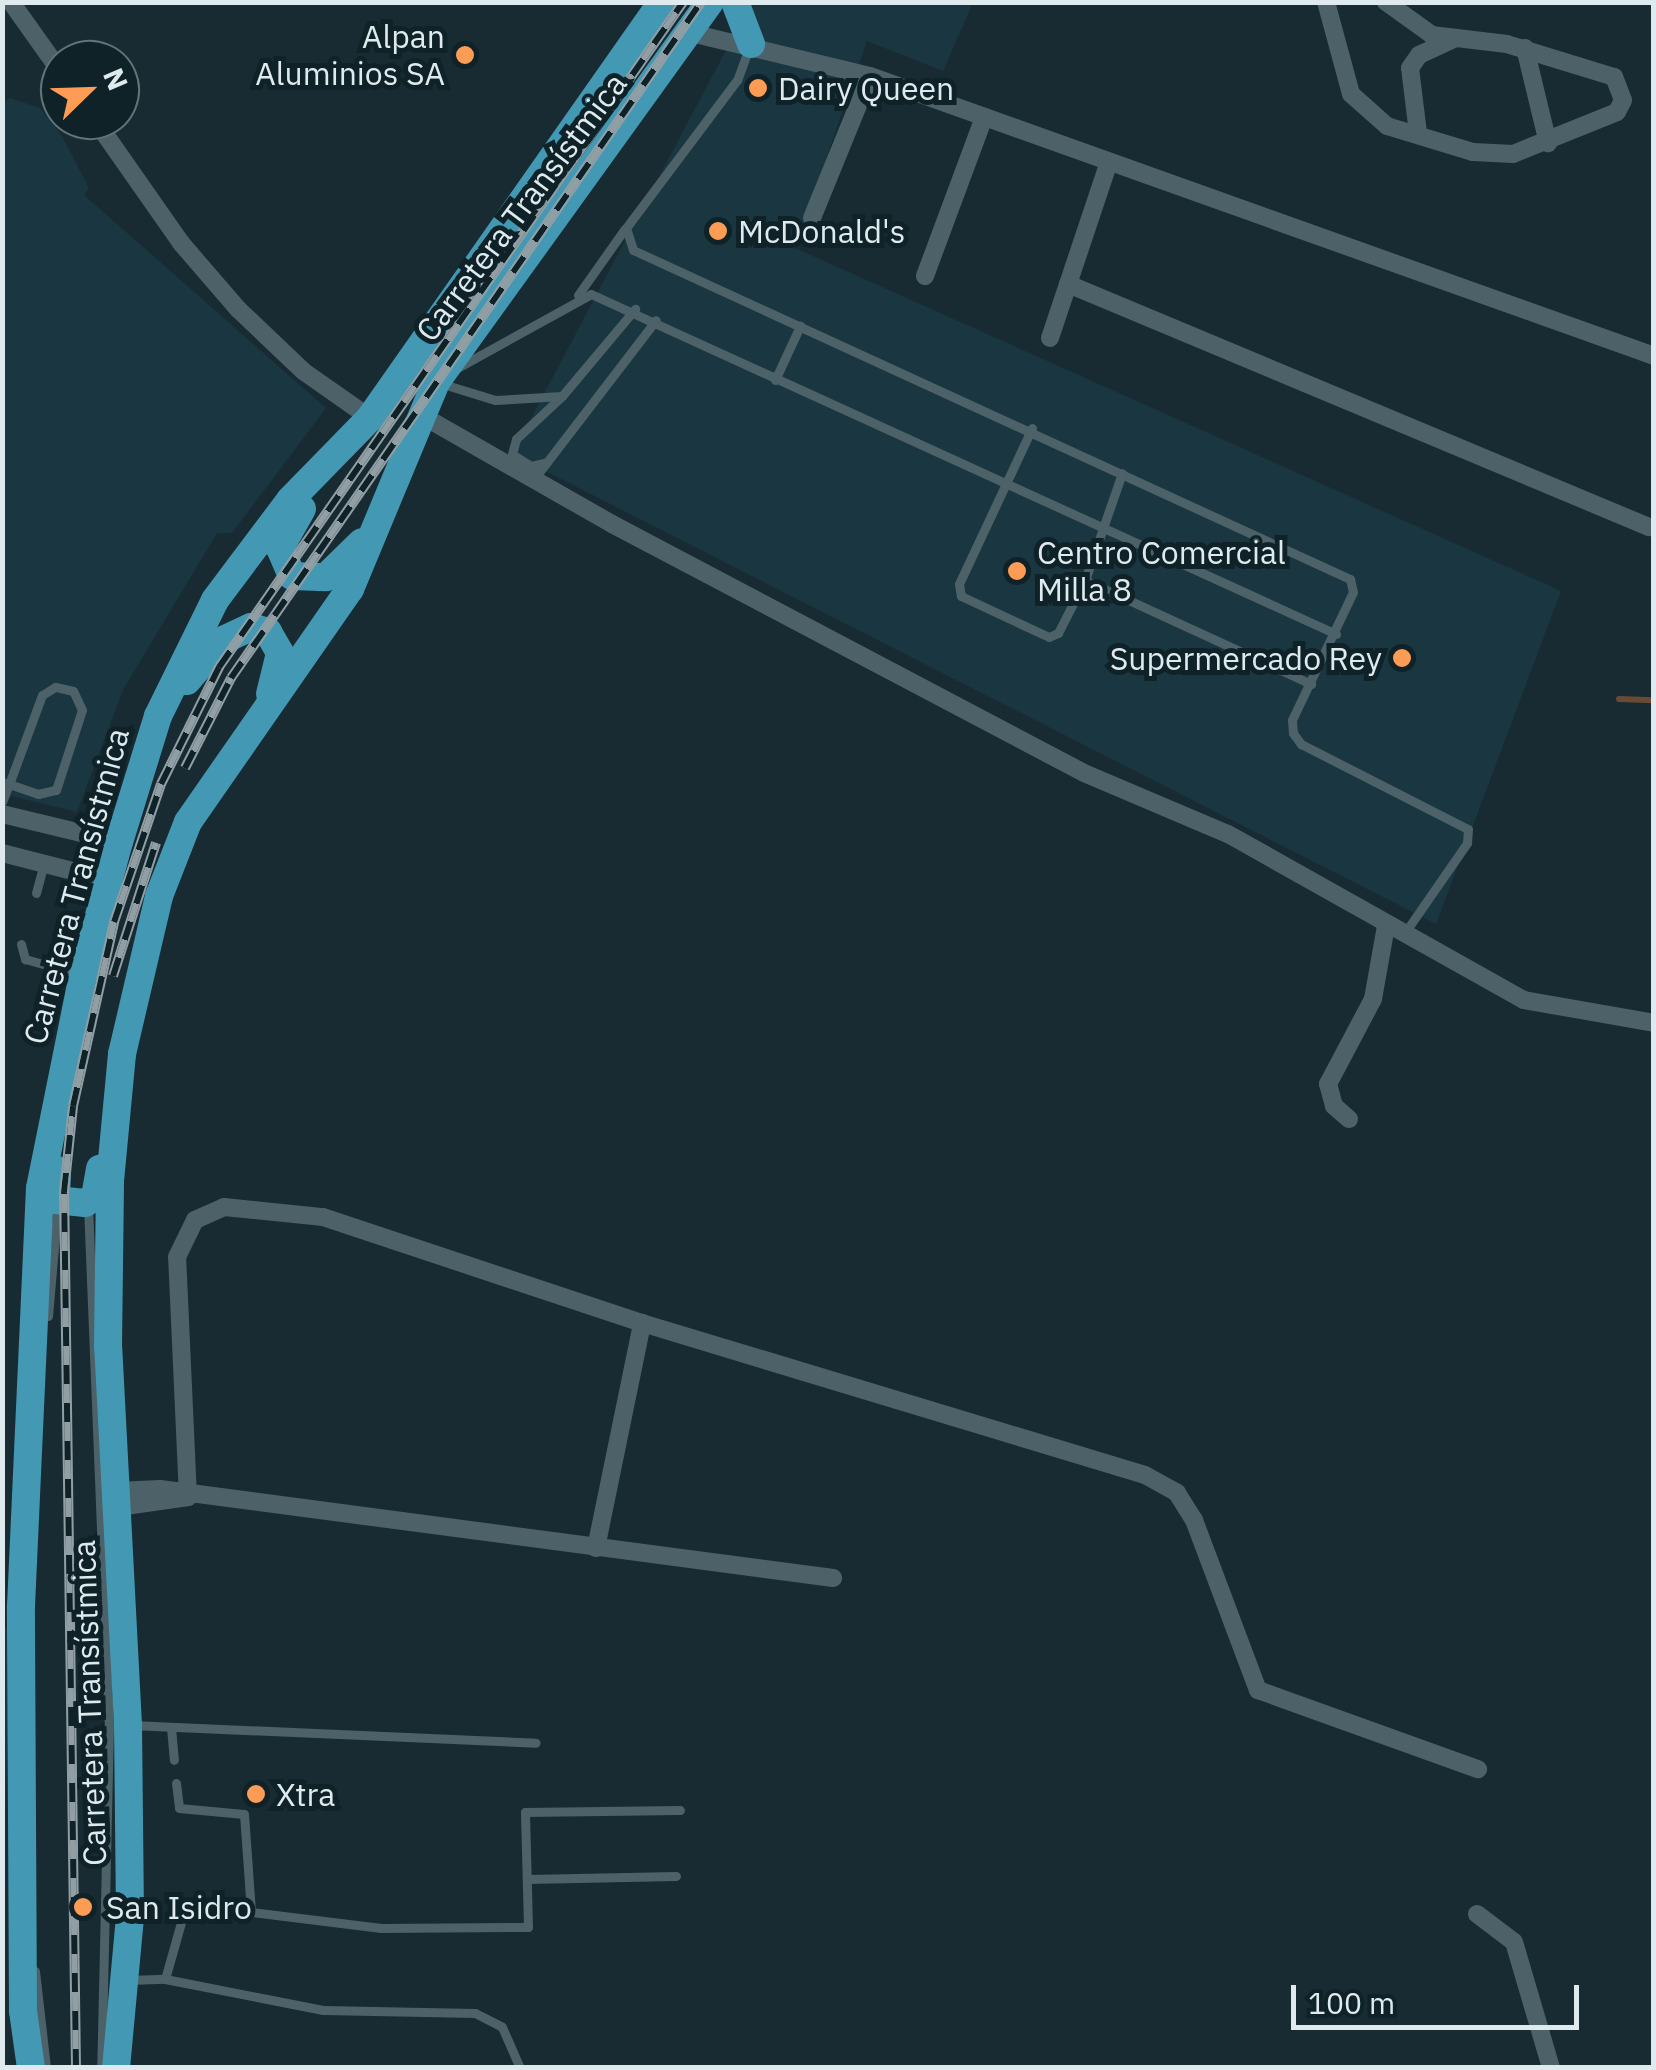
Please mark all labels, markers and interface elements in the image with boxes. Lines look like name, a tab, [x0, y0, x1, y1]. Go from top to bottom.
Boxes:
place label: Alpan Aluminios SA	[255, 18, 445, 93]
north arrow	[40, 40, 140, 140]
marker: Alpan Aluminios SA	[454, 44, 476, 66]
text: N	[95, 62, 137, 95]
street label: Carretera Transístmica	[408, 65, 634, 349]
place label: Dairy Queen	[778, 69, 954, 107]
marker: Dairy Queen	[747, 77, 769, 99]
place label: McDonald's	[738, 212, 905, 250]
marker: McDonald's	[707, 220, 729, 242]
place label: Centro Comercial Milla 8	[1037, 534, 1286, 609]
marker: Centro Comercial Milla 8	[1006, 560, 1028, 582]
place label: Supermercado Rey	[1110, 639, 1382, 677]
marker: Supermercado Rey	[1391, 647, 1413, 669]
street label: Carretera Transístmica	[15, 724, 137, 1048]
street label: Carretera Transístmica	[64, 1540, 114, 1866]
place label: Xtra	[276, 1775, 335, 1813]
marker: Xtra	[245, 1783, 267, 1805]
place label: San Isidro	[106, 1888, 252, 1926]
marker: San Isidro	[70, 1894, 96, 1920]
scale bar	[1296, 1965, 1584, 2027]
text: 100 m	[1308, 1983, 1395, 2022]

